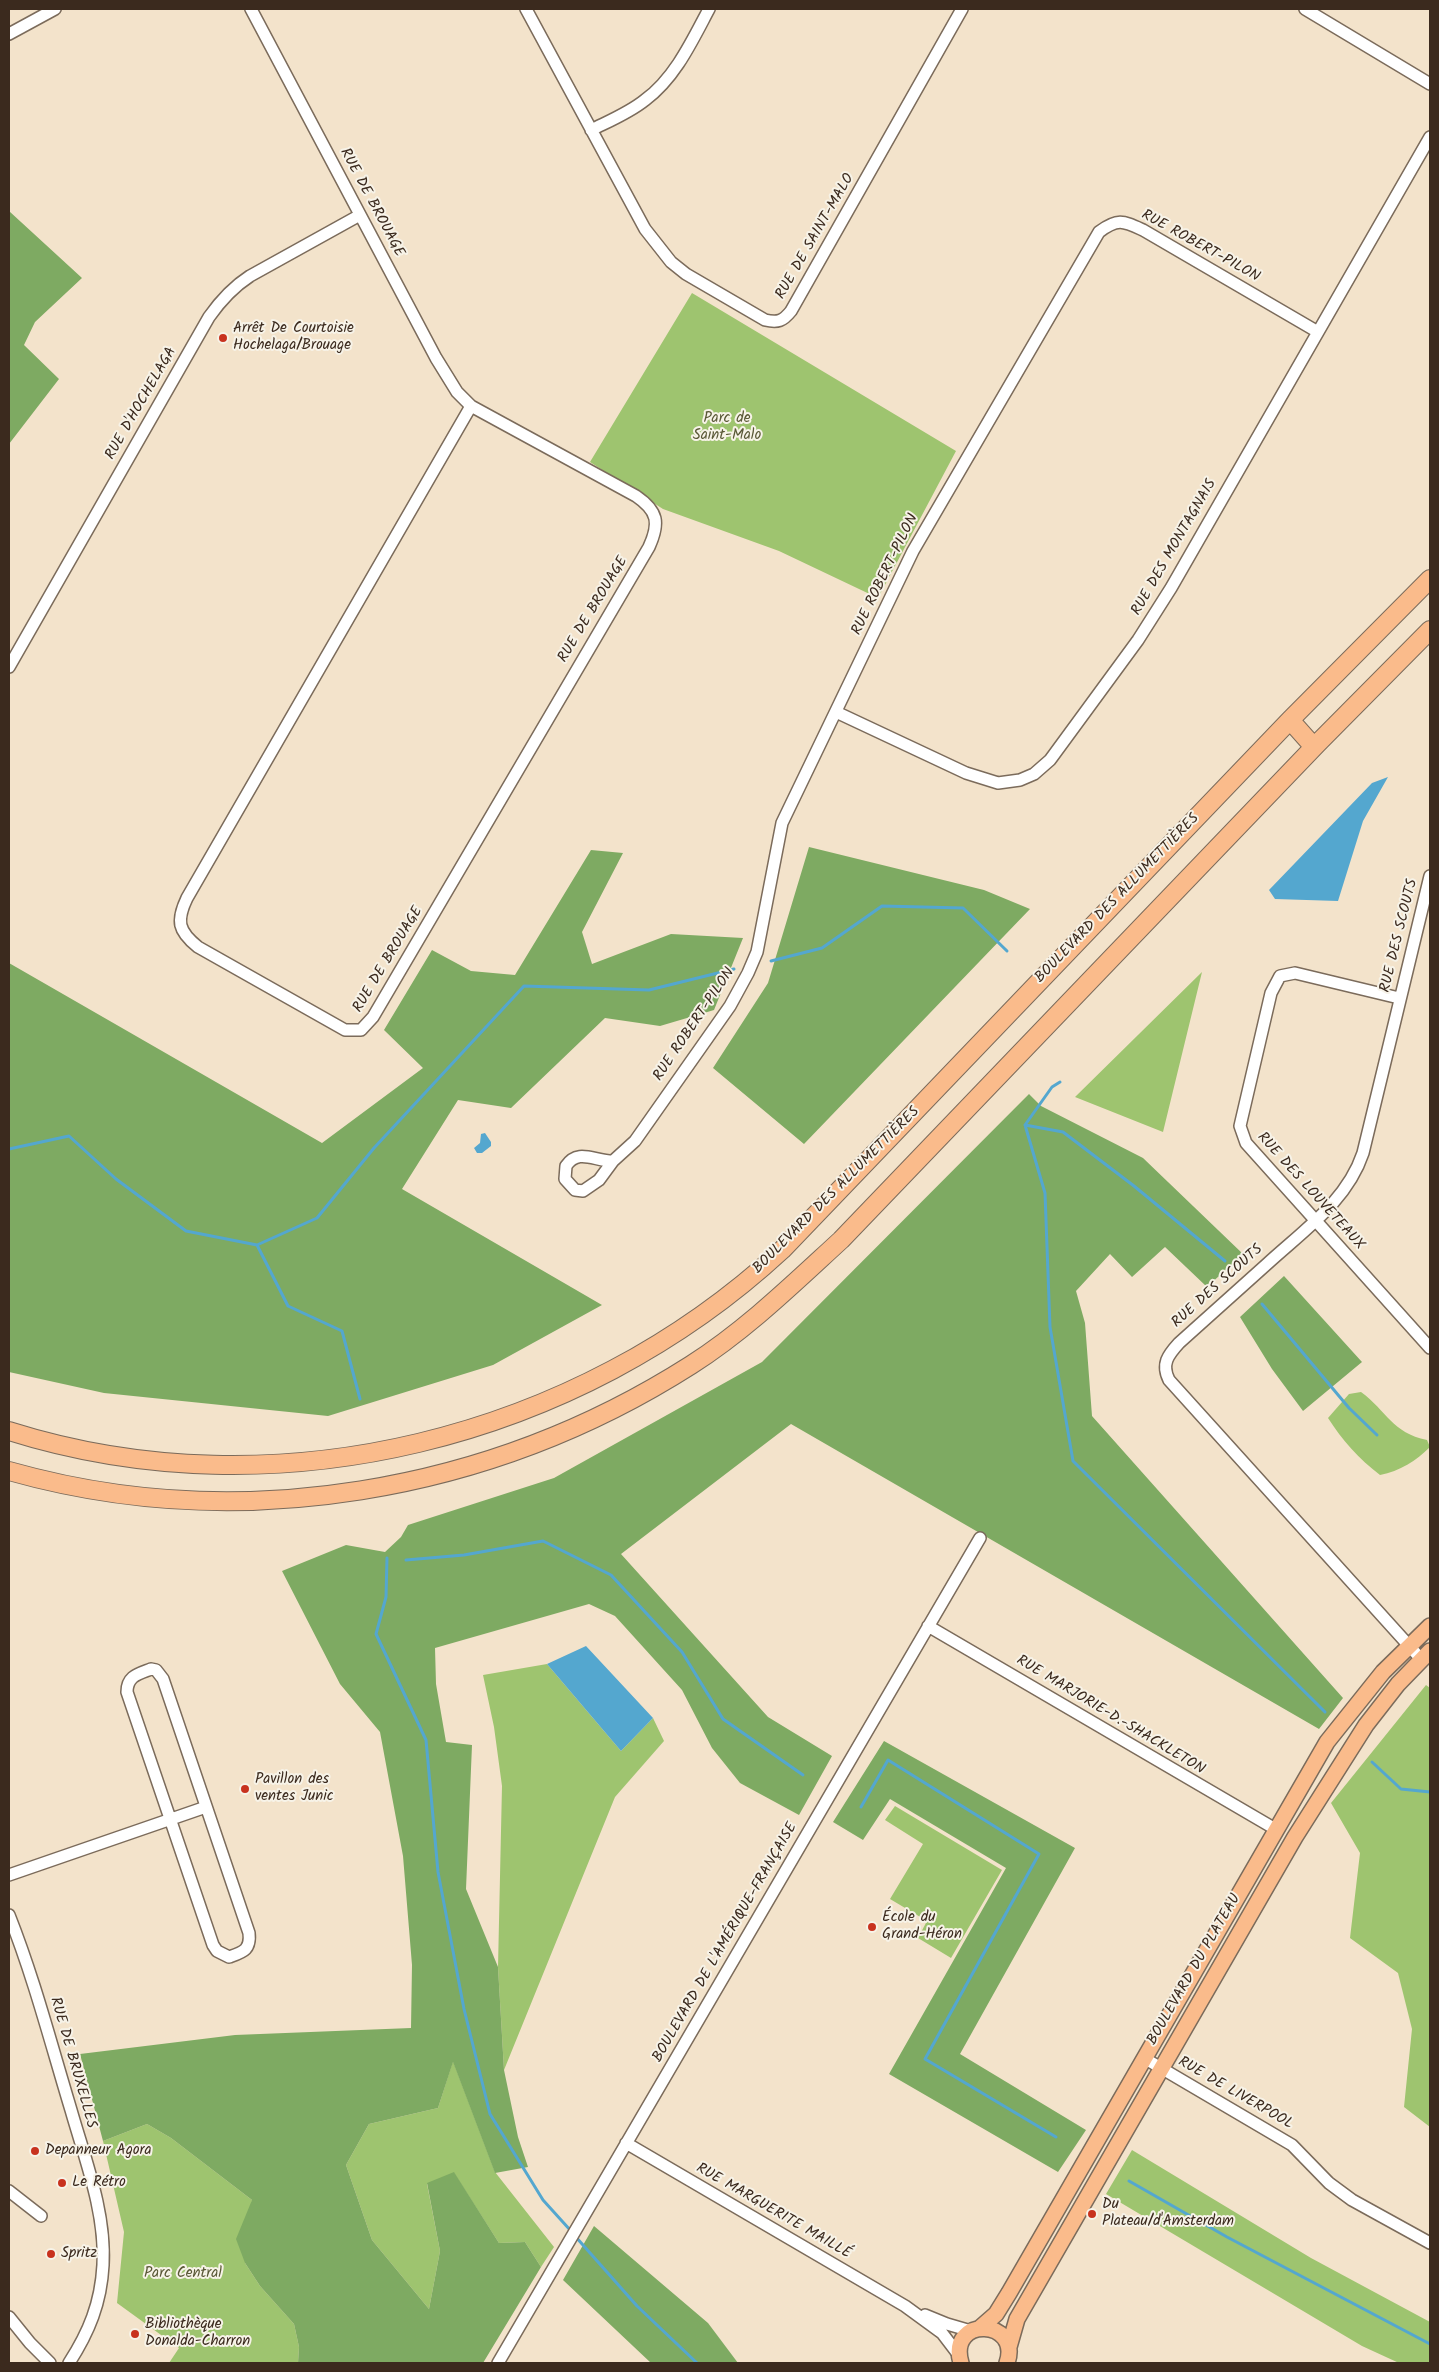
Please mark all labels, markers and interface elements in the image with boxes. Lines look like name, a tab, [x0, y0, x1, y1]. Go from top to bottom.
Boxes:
street label: RUE DE BROUAGE	[335, 146, 407, 260]
street label: RUE DE SAINT-MALO	[773, 171, 859, 303]
street label: RUE ROBERT-PILON	[1138, 207, 1262, 287]
place label: Arrêt De Courtoisie Hochelaga/Brouage	[233, 320, 354, 355]
marker: Arrêt De Courtoisie Hochelaga/Brouage	[217, 332, 229, 344]
street label: RUE D'HOCHELAGA	[102, 344, 182, 464]
park label: Parc de Saint-Malo	[693, 410, 761, 445]
street label: RUE DES MONTAGNAIS	[1129, 477, 1221, 619]
street label: RUE ROBERT-PILON	[849, 511, 923, 639]
street label: RUE DE BROUAGE	[555, 554, 633, 666]
street label: BOULEVARD DES ALLUMETTIÈRES	[1032, 810, 1204, 988]
street label: RUE DES SCOUTS	[1377, 878, 1423, 994]
street label: RUE DE BROUAGE	[350, 904, 428, 1016]
street label: RUE ROBERT-PILON	[650, 965, 740, 1085]
street label: BOULEVARD DES ALLUMETTIÈRES	[750, 1104, 924, 1278]
street label: RUE DES LOUVETEAUX	[1252, 1129, 1368, 1255]
street label: RUE DES SCOUTS	[1169, 1241, 1267, 1333]
street label: RUE MARJORIE-D.-SHACKLETON	[1012, 1652, 1208, 1780]
place label: Pavillon des ventes Junic	[255, 1771, 334, 1806]
marker: Pavillon des ventes Junic	[239, 1783, 251, 1795]
street label: BOULEVARD DE L'AMÉRIQUE-FRANÇAISE	[650, 1820, 802, 2066]
street label: BOULEVARD DU PLATEAU	[1144, 1891, 1246, 2049]
place label: École du Grand-Héron	[882, 1909, 962, 1944]
marker: École du Grand-Héron	[866, 1921, 878, 1933]
street label: RUE DE BRUXELLES	[45, 1995, 99, 2131]
street label: RUE DE LIVERPOOL	[1174, 2054, 1296, 2134]
place label: Depanneur Agora	[45, 2142, 152, 2160]
marker: Depanneur Agora	[29, 2145, 41, 2157]
street label: RUE MARGUERITE MAILLÉ	[692, 2160, 854, 2264]
place label: Le Rétro	[72, 2174, 126, 2192]
marker: Le Rétro	[56, 2177, 68, 2189]
place label: Du Plateau/d'Amsterdam	[1102, 2196, 1234, 2231]
marker: Du Plateau/d'Amsterdam	[1086, 2208, 1098, 2220]
place label: Spritz	[61, 2245, 97, 2263]
marker: Spritz	[45, 2248, 57, 2260]
park label: Parc Central	[144, 2265, 222, 2283]
place label: Bibliothèque Donalda-Charron	[145, 2316, 250, 2351]
marker: Bibliothèque Donalda-Charron	[129, 2328, 141, 2340]

